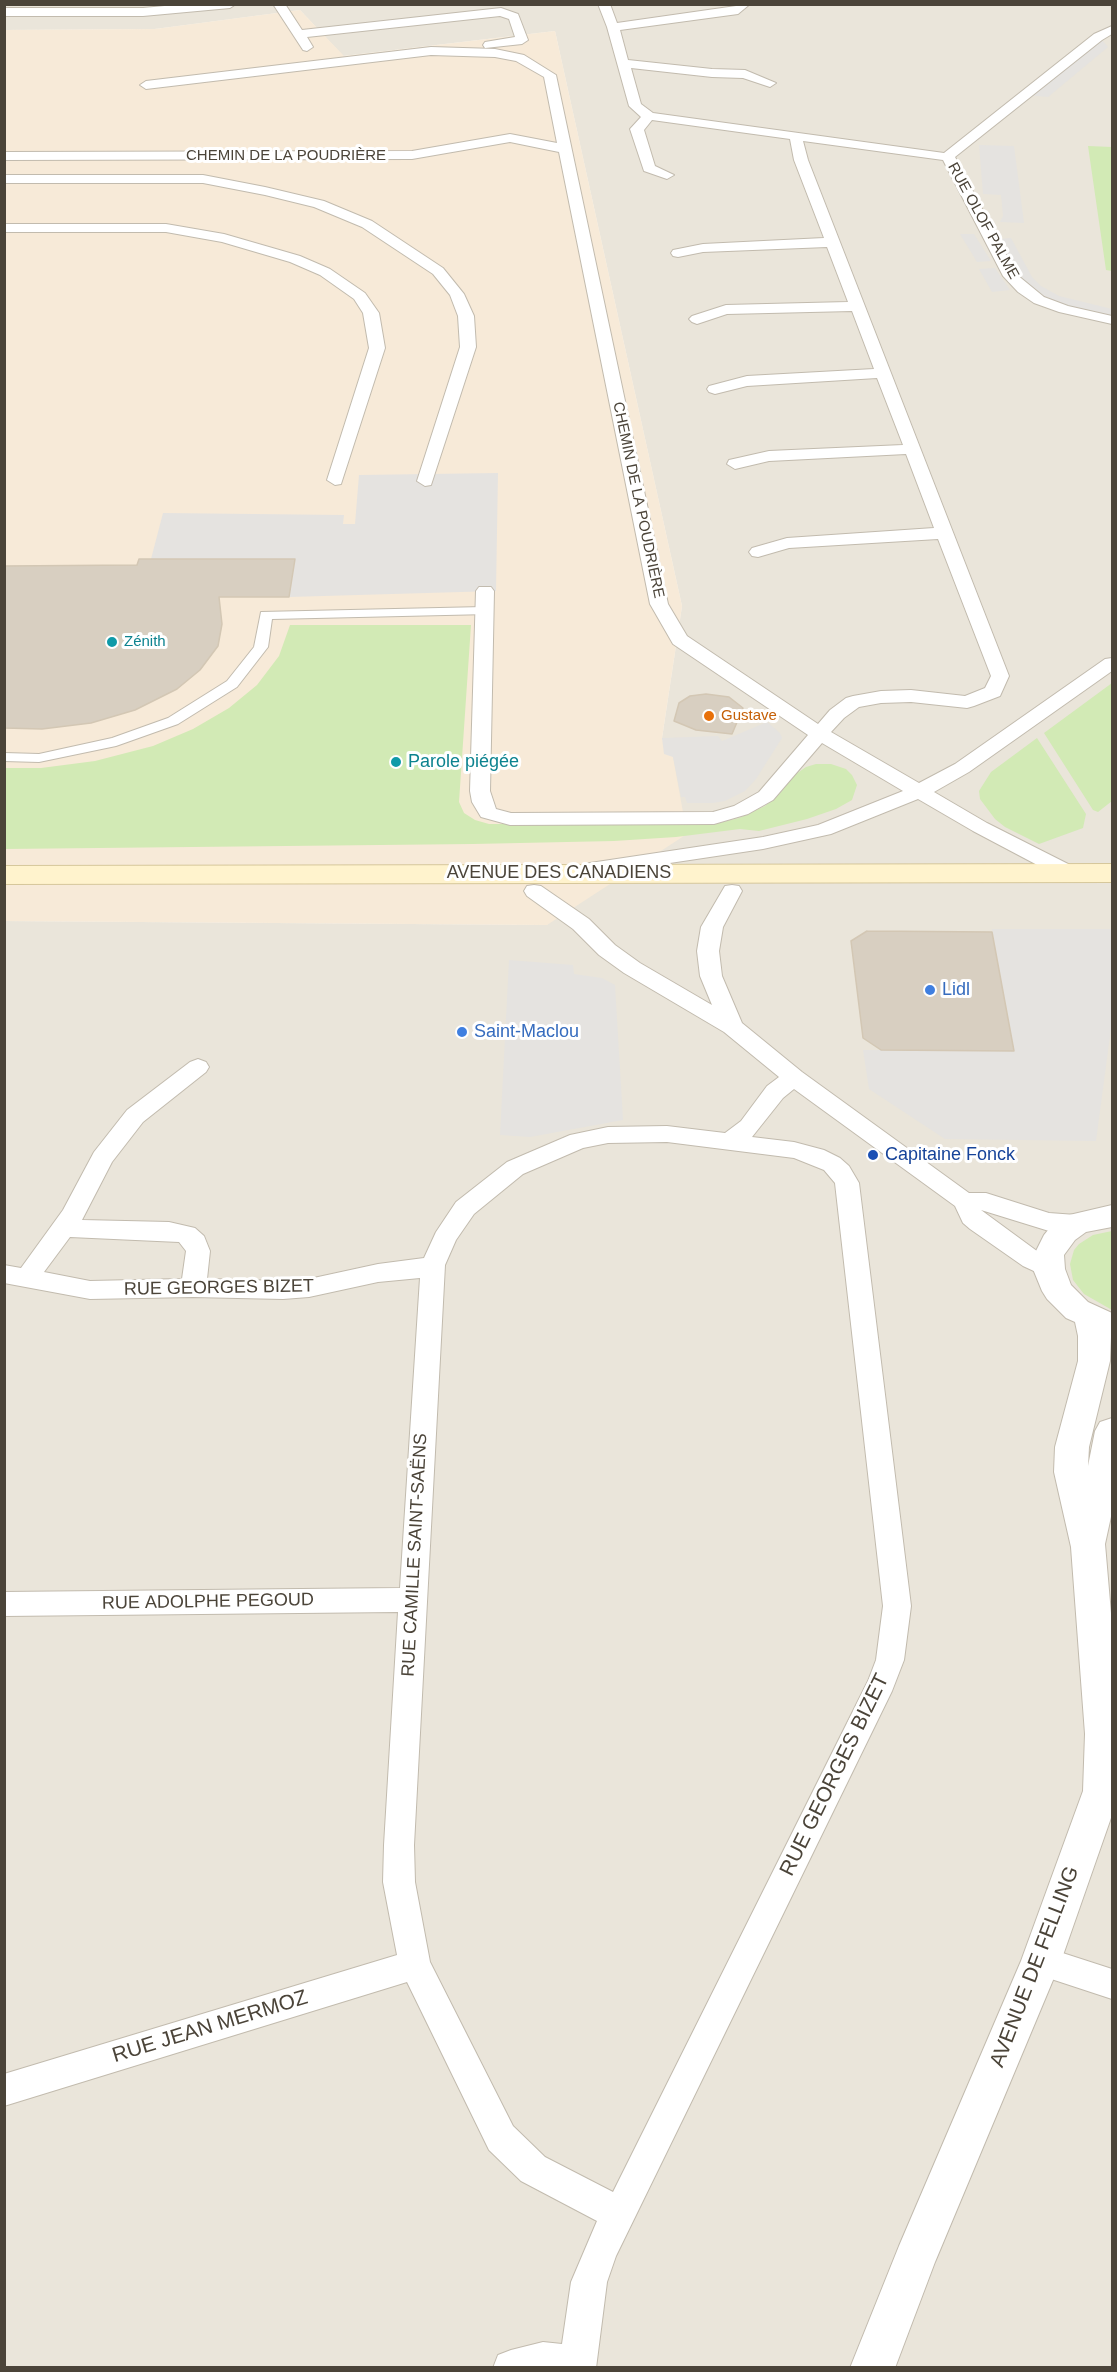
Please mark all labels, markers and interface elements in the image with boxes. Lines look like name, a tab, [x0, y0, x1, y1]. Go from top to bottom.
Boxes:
street label: CHEMIN DE LA POUDRIÈRE	[186, 147, 386, 165]
street label: RUE OLOF PALME	[943, 160, 1023, 282]
street label: CHEMIN DE LA POUDRIÈRE	[608, 400, 668, 600]
place label: Zénith	[124, 633, 166, 651]
marker: Zénith	[105, 635, 119, 649]
place label: Gustave	[721, 707, 777, 725]
marker: Gustave	[702, 709, 716, 723]
place label: Parole piégée	[408, 751, 519, 773]
marker: Parole piégée	[389, 755, 403, 769]
street label: AVENUE DES CANADIENS	[447, 862, 671, 884]
place label: Lidl	[942, 979, 970, 1001]
marker: Lidl	[923, 983, 937, 997]
place label: Saint-Maclou	[474, 1021, 579, 1043]
marker: Saint-Maclou	[455, 1025, 469, 1039]
place label: Capitaine Fonck	[885, 1144, 1015, 1166]
marker: Capitaine Fonck	[866, 1148, 880, 1162]
street label: RUE GEORGES BIZET	[124, 1276, 314, 1300]
street label: RUE CAMILLE SAINT-SAËNS	[398, 1433, 432, 1677]
street label: RUE ADOLPHE PEGOUD	[102, 1589, 314, 1615]
street label: RUE GEORGES BIZET	[775, 1670, 895, 1880]
street label: AVENUE DE FELLING	[985, 1863, 1085, 2071]
street label: RUE JEAN MERMOZ	[109, 1985, 311, 2069]

